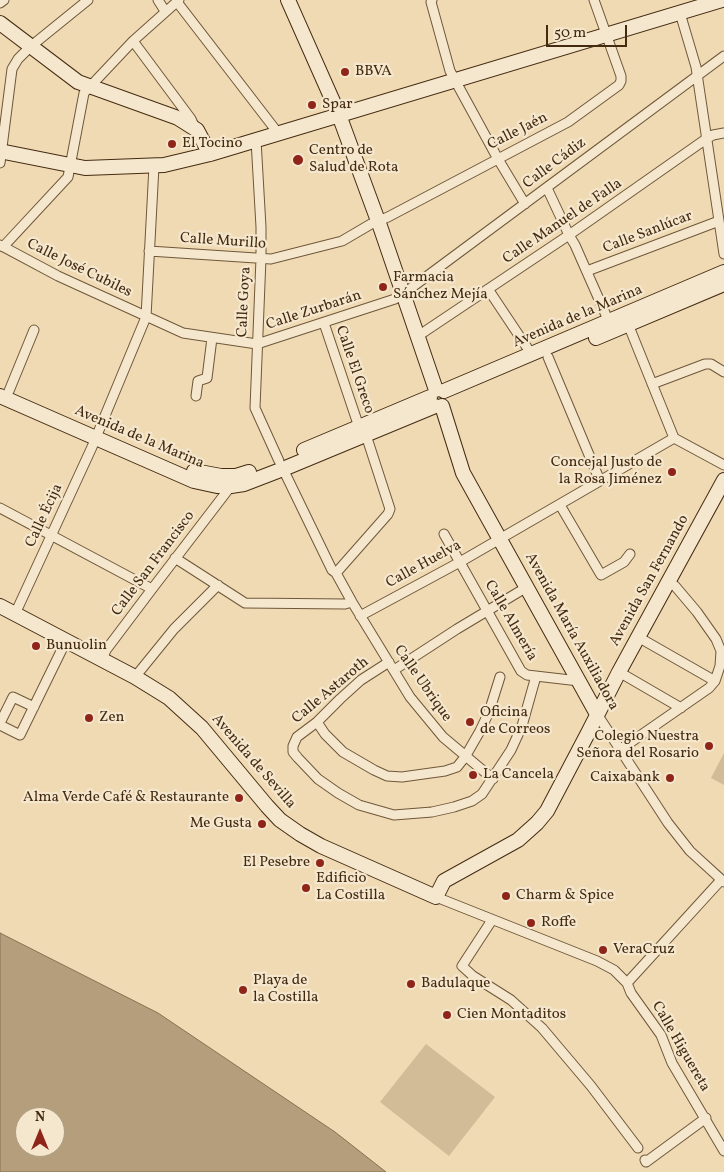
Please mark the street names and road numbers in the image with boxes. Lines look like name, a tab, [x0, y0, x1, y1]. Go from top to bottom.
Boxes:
street label: Calle Jaén	[485, 109, 551, 155]
street label: Calle Cádiz	[520, 135, 590, 193]
street label: Calle Manuel de Falla	[500, 175, 626, 269]
street label: Calle Sanlúcar	[601, 208, 695, 258]
street label: Calle Murillo	[179, 230, 267, 254]
street label: Calle José Cubiles	[23, 236, 135, 302]
street label: Calle Goya	[234, 266, 256, 338]
street label: Avenida de la Marina	[510, 282, 646, 352]
street label: Calle Zurbarán	[264, 287, 364, 335]
street label: Calle El Greco	[331, 324, 377, 416]
street label: Avenida de la Marina	[71, 403, 207, 473]
street label: Calle Écija	[22, 481, 68, 551]
street label: Calle San Francisco	[109, 508, 199, 620]
street label: Avenida San Fernando	[606, 512, 694, 650]
street label: Calle Huelva	[383, 537, 465, 593]
street label: Avenida María Auxiliadora	[520, 550, 622, 714]
street label: Calle Almería	[480, 578, 540, 664]
street label: Calle Ubrique	[389, 642, 455, 726]
street label: Calle Astaroth	[289, 654, 373, 728]
street label: Avenida de Sevilla	[207, 711, 299, 813]
street label: Calle Higuereta	[647, 999, 713, 1095]

